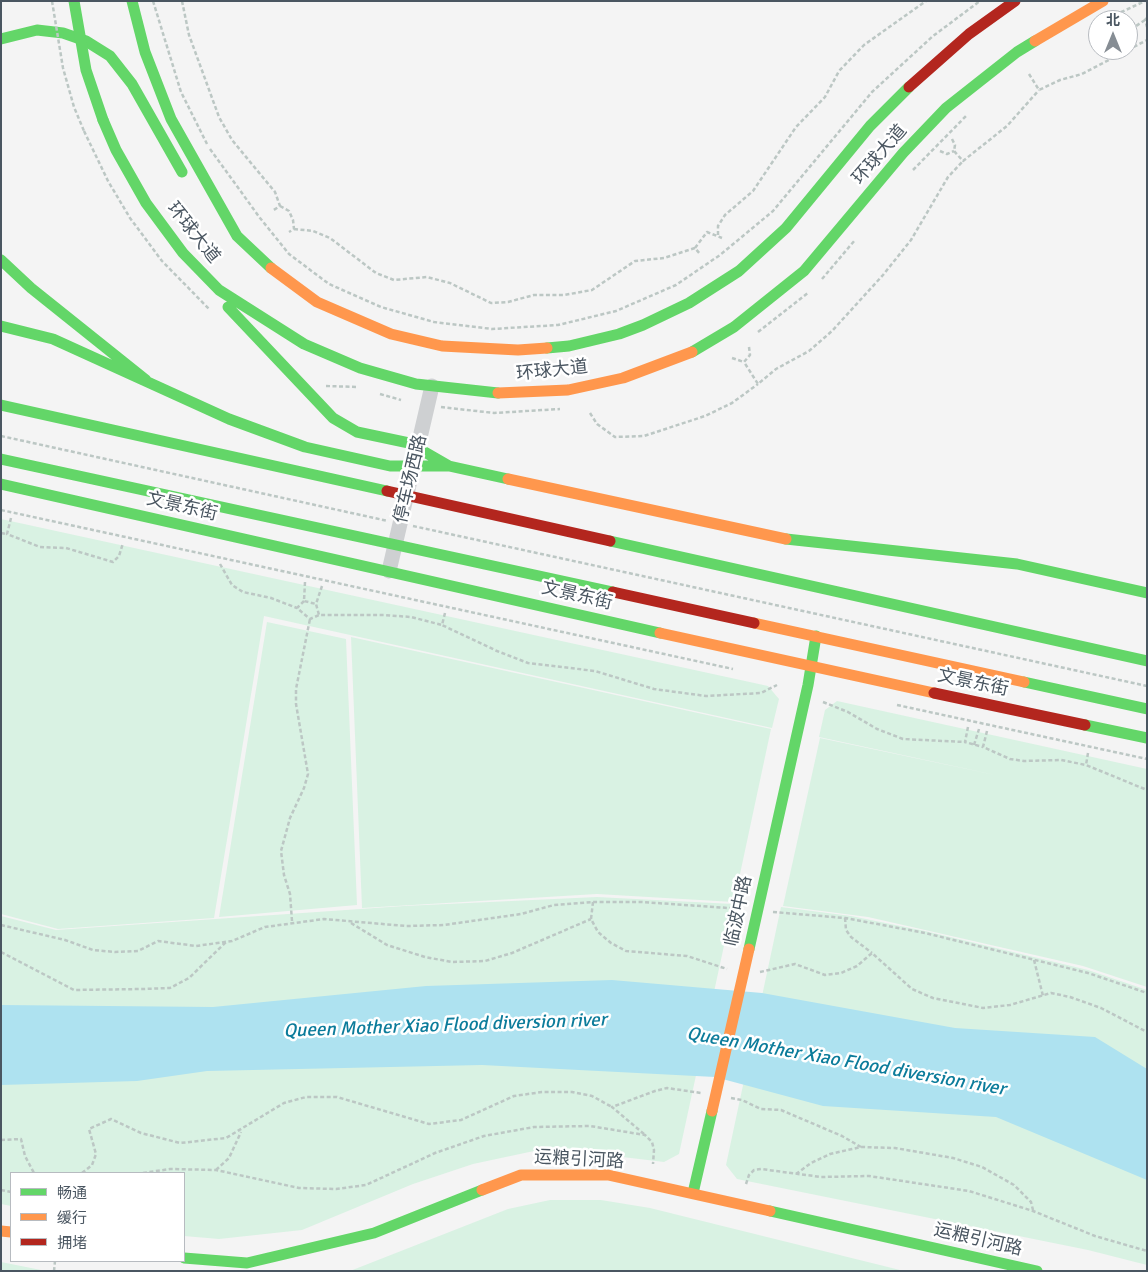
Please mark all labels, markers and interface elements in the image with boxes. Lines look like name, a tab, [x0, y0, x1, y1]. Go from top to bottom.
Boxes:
north arrow	[1088, 10, 1138, 60]
text: 北	[1106, 12, 1120, 29]
street label: 环球大道	[848, 121, 912, 189]
street label: 环球大道	[162, 198, 224, 268]
street label: 环球大道	[515, 356, 589, 386]
street label: 停车场西路	[390, 433, 432, 525]
street label: 文景东街	[144, 488, 220, 526]
street label: 文景东街	[539, 577, 615, 615]
street label: 文景东街	[936, 665, 1010, 701]
street label: 临波中路	[721, 874, 757, 948]
water label: Queen Mother Xiao Flood diversion river	[283, 1009, 607, 1043]
water label: Queen Mother Xiao Flood diversion river	[685, 1023, 1007, 1101]
street label: 运粮引河路	[533, 1147, 625, 1173]
legend	[10, 1172, 185, 1262]
text: 畅通	[57, 1184, 87, 1202]
text: 缓行	[57, 1209, 87, 1227]
street label: 运粮引河路	[932, 1219, 1024, 1261]
text: 拥堵	[57, 1234, 87, 1252]

